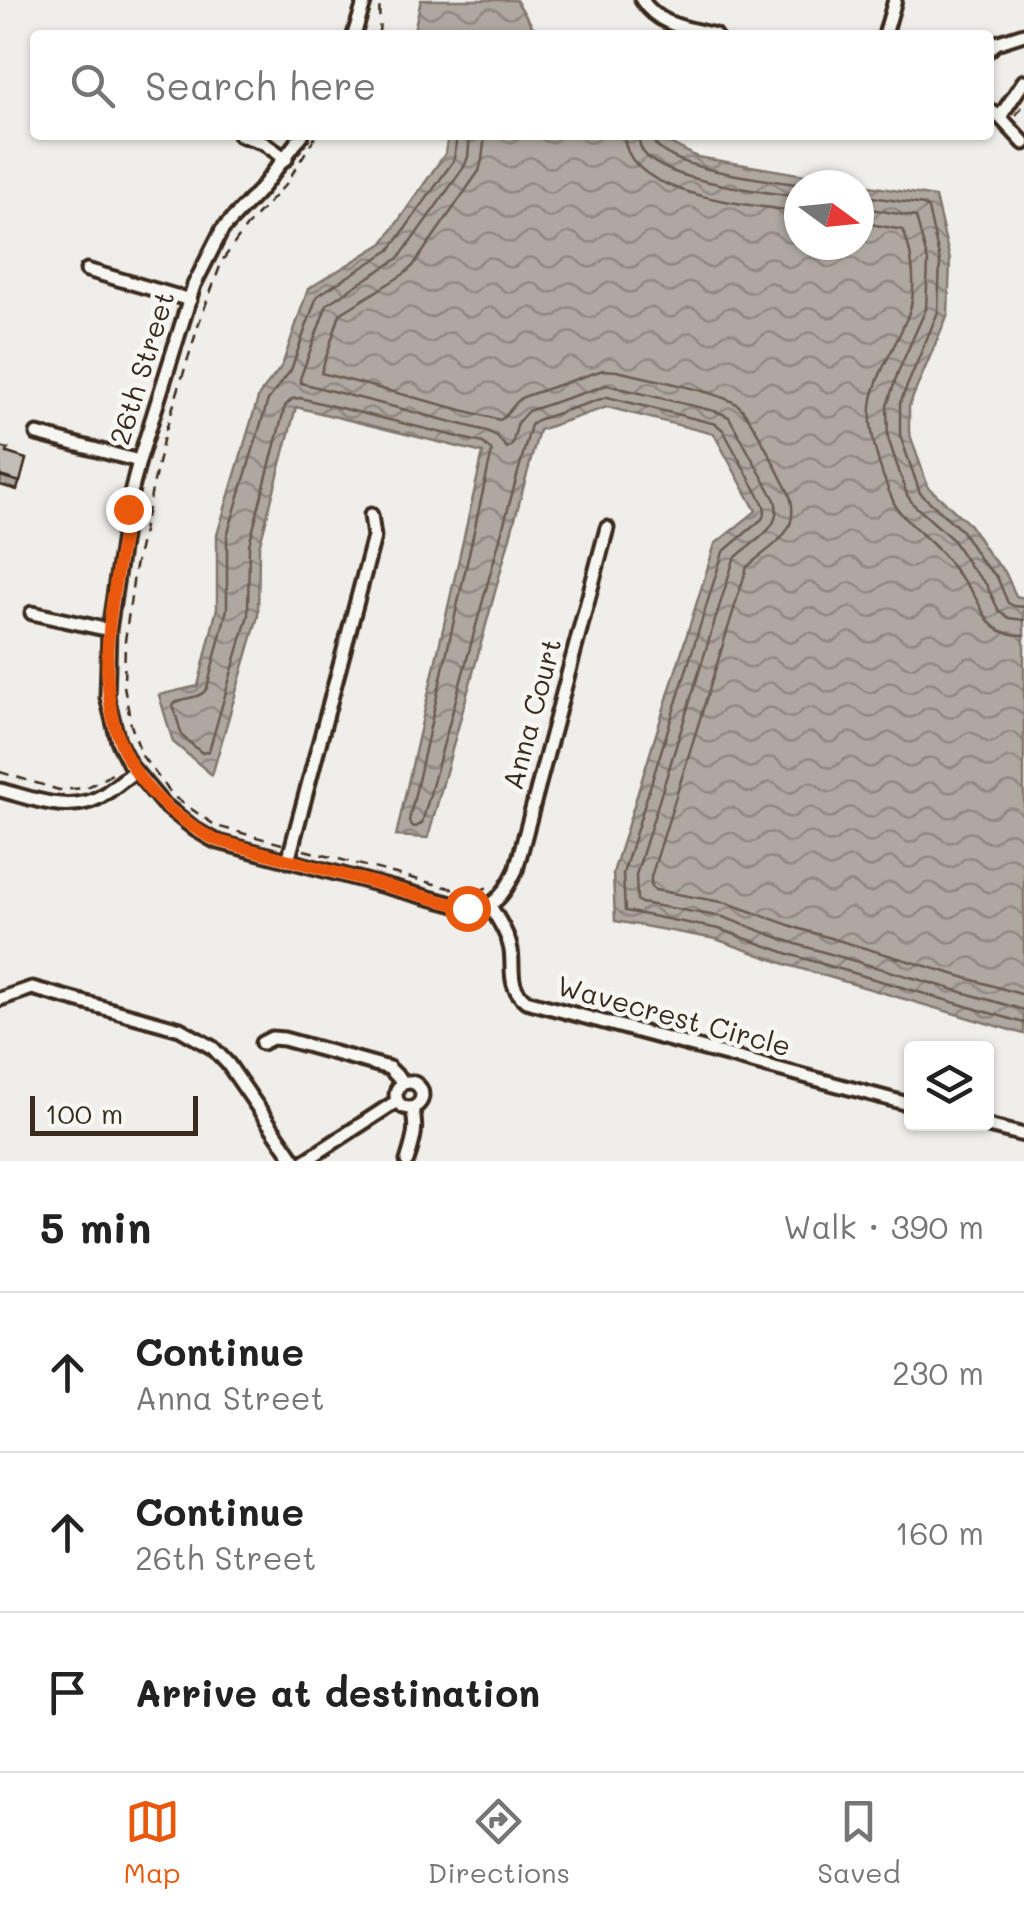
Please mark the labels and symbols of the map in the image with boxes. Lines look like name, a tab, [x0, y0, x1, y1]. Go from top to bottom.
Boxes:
north arrow	[784, 170, 874, 260]
street label: 26th Street	[101, 287, 181, 449]
route end	[106, 487, 152, 533]
street label: Anna Court	[494, 634, 568, 793]
route start	[445, 886, 491, 932]
street label: Wavecrest Circle	[554, 967, 795, 1064]
scale bar	[30, 1091, 198, 1136]

